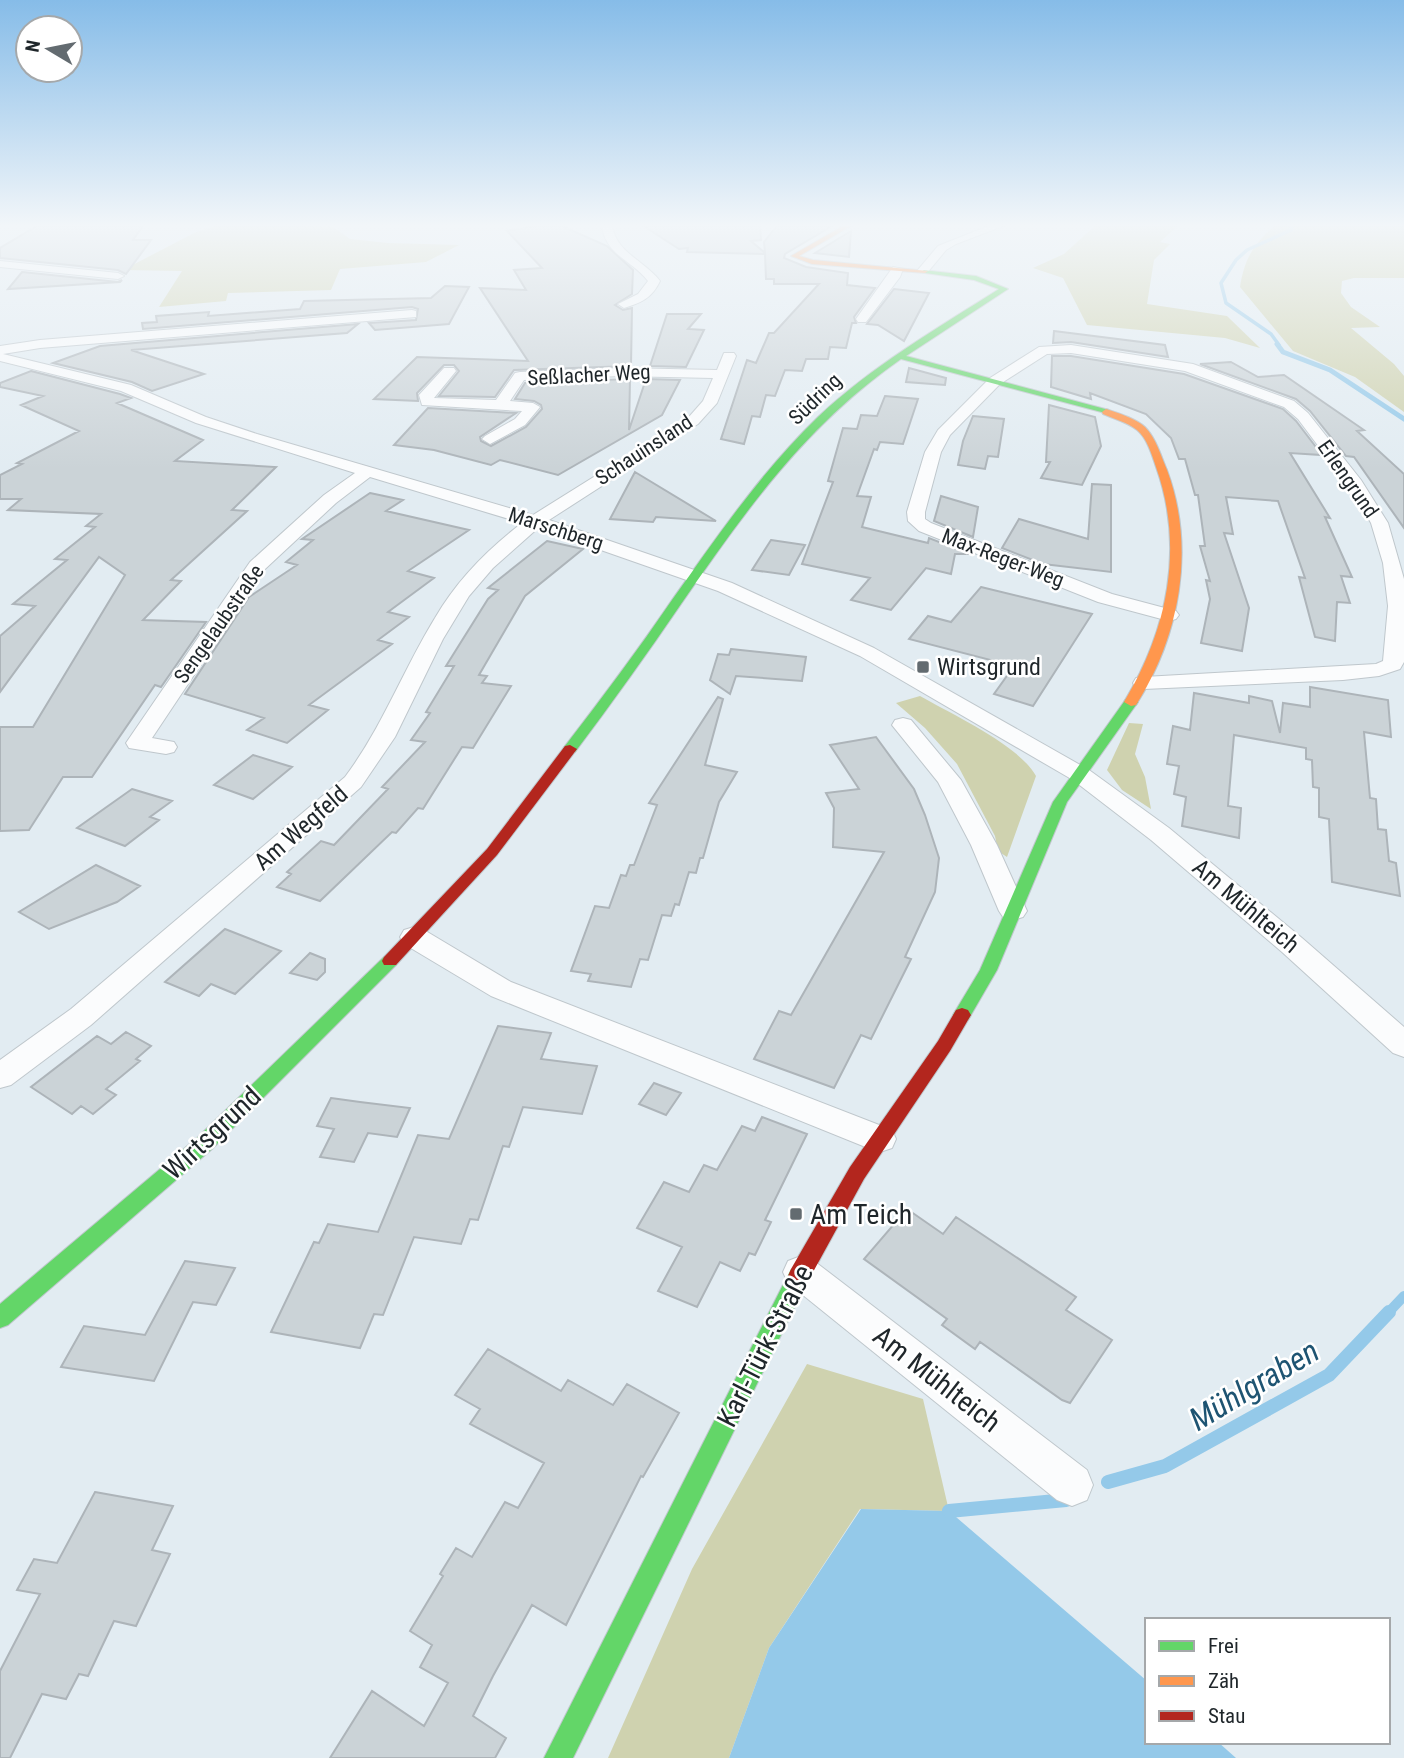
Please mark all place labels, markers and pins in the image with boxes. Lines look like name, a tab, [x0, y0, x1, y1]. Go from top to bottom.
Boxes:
place label: Wirtsgrund	[937, 653, 1041, 681]
marker: Wirtsgrund	[915, 659, 931, 675]
place label: Am Teich	[810, 1198, 912, 1231]
marker: Am Teich	[788, 1206, 804, 1222]

